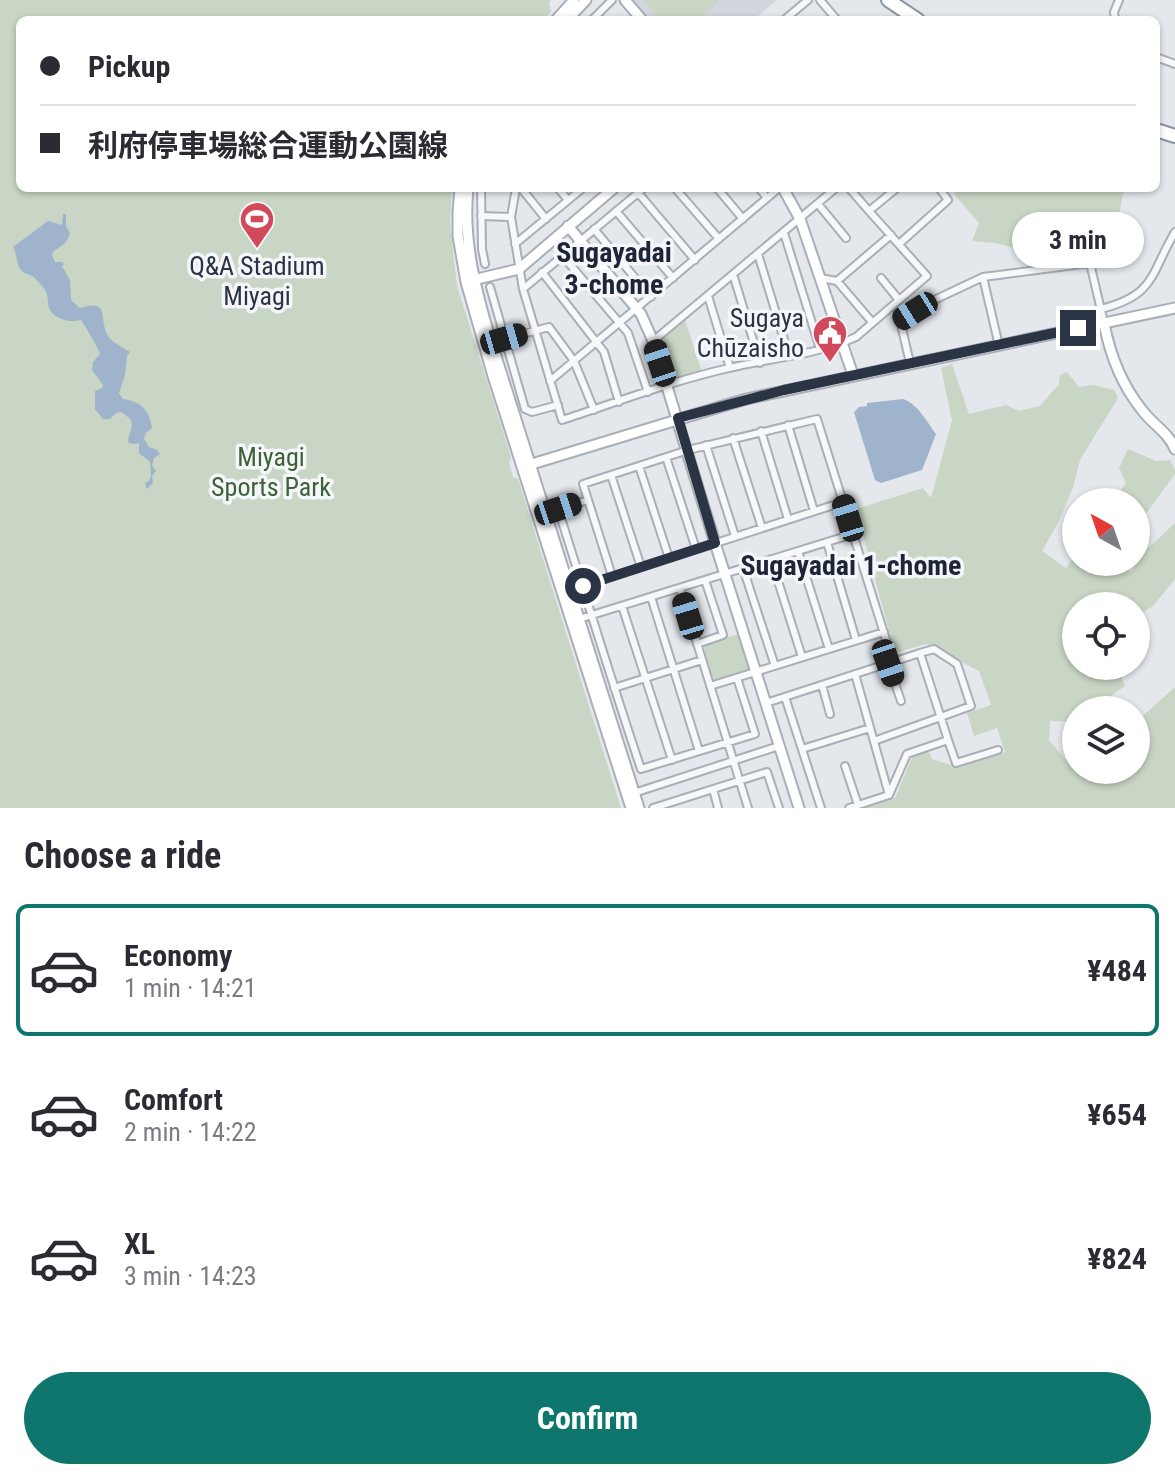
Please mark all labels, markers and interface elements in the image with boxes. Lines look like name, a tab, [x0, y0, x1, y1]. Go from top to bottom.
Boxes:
text: Pickup	[88, 49, 170, 84]
text: 利府停車場総合運動公園線	[88, 128, 448, 163]
sports icon: Q&A Stadium Miyagi	[238, 200, 276, 250]
callout: 3 min	[1012, 212, 1144, 268]
text: 3 min	[1049, 225, 1107, 255]
district label: Sugayadai 3-chome	[556, 236, 672, 301]
place label: Q&A Stadium Miyagi	[189, 251, 325, 311]
car	[888, 288, 942, 334]
place label: Sugaya Chūzaisho	[697, 303, 804, 363]
route end	[1060, 310, 1096, 346]
public building icon: Sugaya Chūzaisho	[811, 314, 849, 364]
car	[478, 321, 530, 357]
car	[641, 336, 679, 390]
park label: Miyagi Sports Park	[211, 442, 331, 502]
north arrow	[1062, 488, 1150, 576]
map controls	[1062, 488, 1150, 784]
car	[531, 490, 585, 528]
car	[830, 492, 866, 544]
district label: Sugayadai 1-chome	[740, 549, 962, 582]
route start	[565, 568, 601, 604]
car	[670, 590, 706, 642]
button: locate	[1062, 592, 1150, 680]
car	[869, 636, 907, 690]
button: layers	[1062, 696, 1150, 784]
text: Choose a ride	[24, 835, 221, 877]
icon: car	[28, 934, 100, 1006]
text: Economy	[124, 938, 232, 973]
text: ¥484	[1087, 953, 1147, 988]
text: 1 min · 14:21	[124, 973, 257, 1003]
icon: car	[28, 1078, 100, 1150]
text: Comfort	[124, 1082, 223, 1117]
text: ¥654	[1087, 1097, 1147, 1132]
text: 2 min · 14:22	[124, 1117, 257, 1147]
icon: car	[28, 1222, 100, 1294]
text: XL	[124, 1226, 155, 1261]
text: ¥824	[1087, 1241, 1147, 1276]
text: 3 min · 14:23	[124, 1261, 257, 1291]
button: Confirm	[24, 1372, 1151, 1464]

